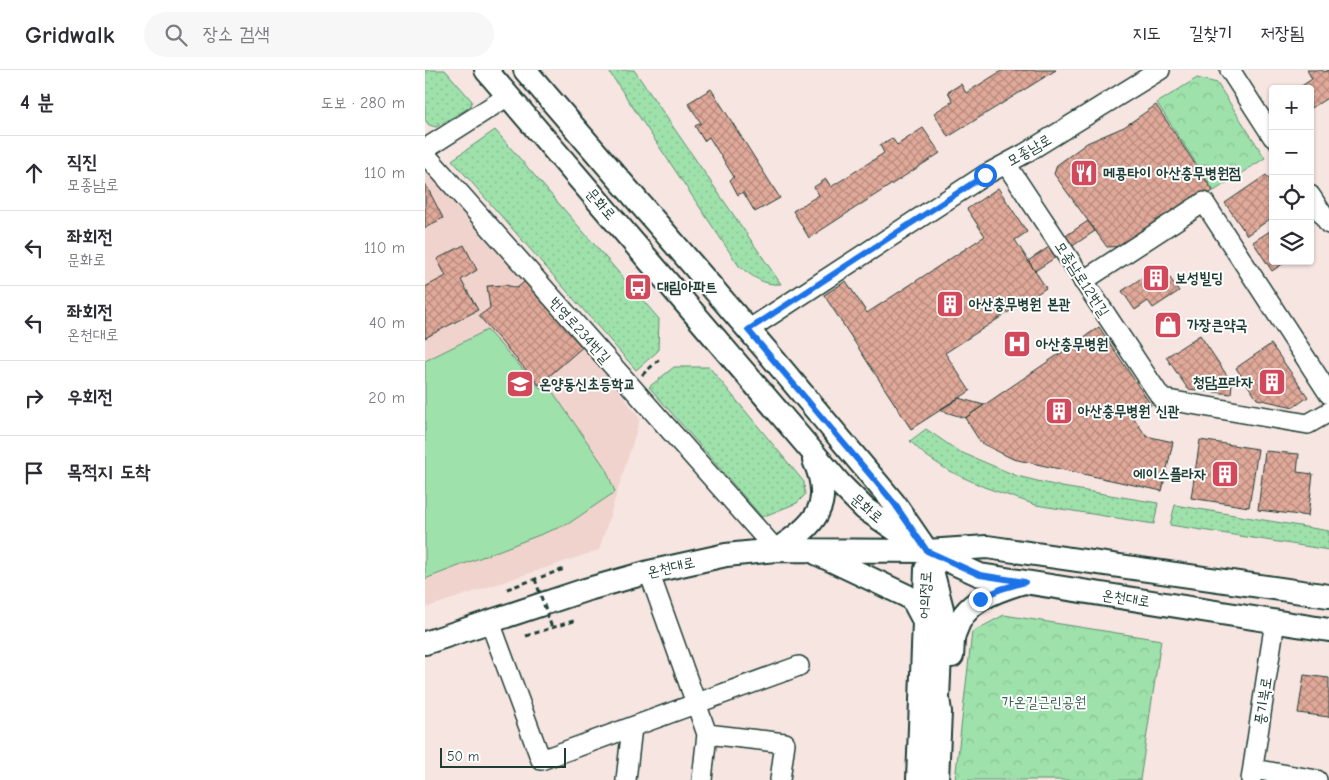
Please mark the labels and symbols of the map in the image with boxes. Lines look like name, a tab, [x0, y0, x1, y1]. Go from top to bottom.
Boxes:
street label: 모종남로	[1004, 130, 1054, 170]
restaurant icon: 메콩타이 아산충무병원점	[1069, 158, 1099, 188]
route start	[974, 164, 997, 187]
place label: 메콩타이 아산충무병원점	[1103, 164, 1241, 182]
street label: 문화로	[582, 184, 620, 224]
street label: 모종남로12번길	[1051, 238, 1113, 320]
building icon: 보성빌딩	[1141, 263, 1171, 293]
place label: 보성빌딩	[1175, 269, 1223, 287]
bus stop icon: 대림아파트	[623, 272, 653, 302]
place label: 대림아파트	[657, 278, 717, 296]
building icon: 아산충무병원 본관	[935, 289, 965, 319]
street label: 번영로234번길	[546, 293, 614, 367]
place label: 아산충무병원 본관	[968, 295, 1071, 313]
shop icon: 가장큰약국	[1153, 310, 1183, 340]
place label: 가장큰약국	[1187, 316, 1247, 334]
hospital icon: 아산충무병원	[1002, 329, 1032, 359]
place label: 아산충무병원	[1035, 335, 1108, 353]
building icon: 청담프라자	[1257, 367, 1287, 397]
school or university icon: 온양동신초등학교	[505, 369, 535, 399]
place label: 청담프라자	[1193, 373, 1253, 391]
place label: 온양동신초등학교	[539, 375, 636, 393]
building icon: 아산충무병원 신관	[1044, 396, 1074, 426]
place label: 아산충무병원 신관	[1077, 402, 1180, 420]
building icon: 에이스플라자	[1210, 459, 1240, 489]
place label: 에이스플라자	[1133, 465, 1206, 483]
street label: 문화로	[847, 489, 887, 527]
street label: 온천대로	[645, 553, 697, 581]
street label: 어의정로	[915, 570, 935, 620]
street label: 온천대로	[1101, 585, 1151, 611]
route end	[969, 588, 992, 611]
street label: 풍기북로	[1251, 676, 1275, 726]
park label: 가온길근린공원	[1002, 693, 1086, 711]
scale bar	[440, 745, 566, 768]

